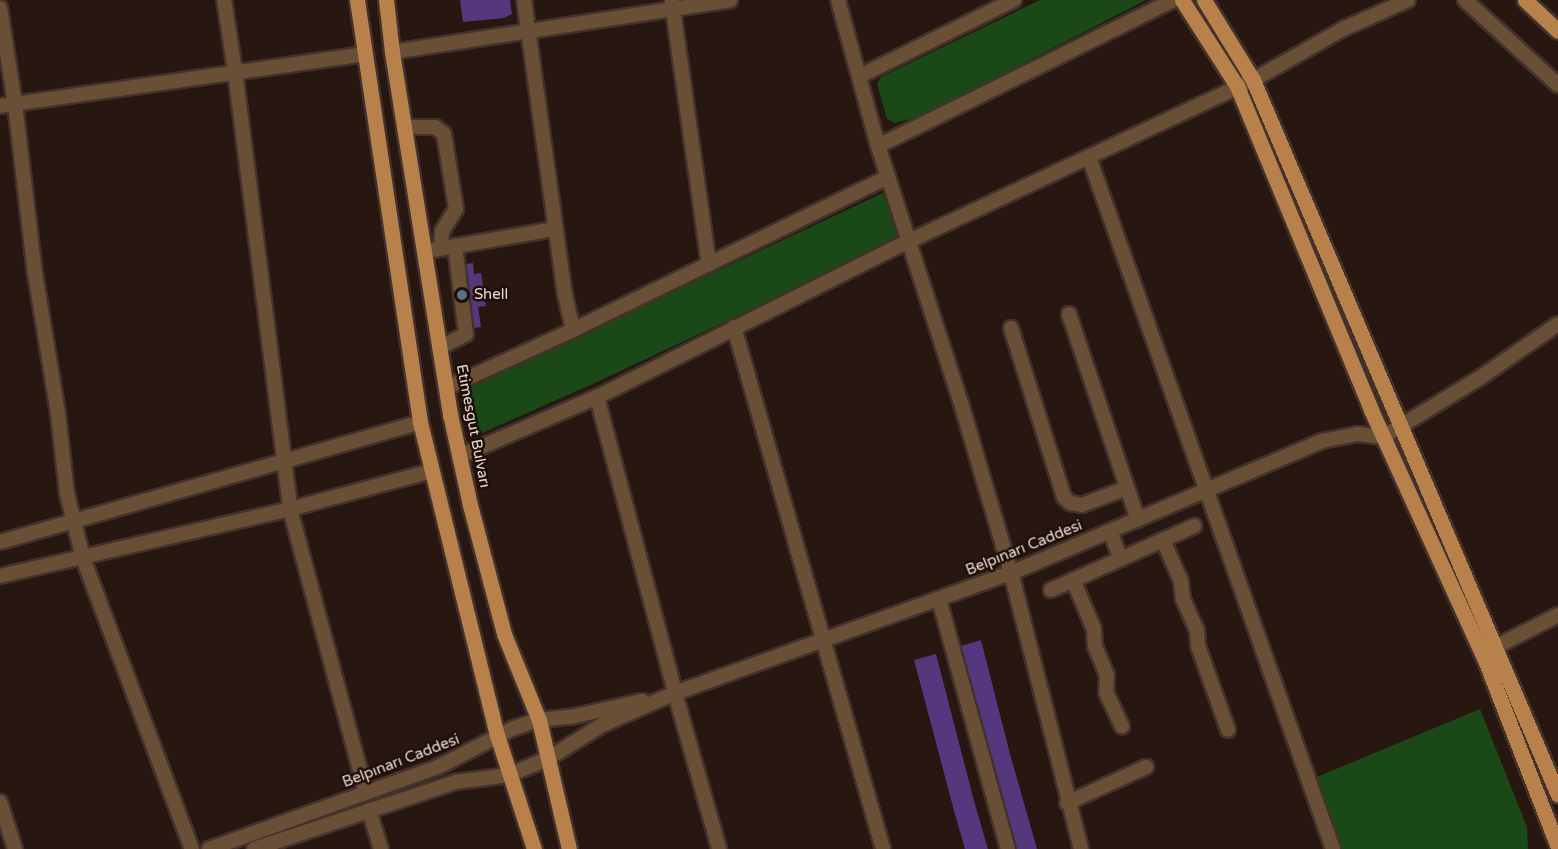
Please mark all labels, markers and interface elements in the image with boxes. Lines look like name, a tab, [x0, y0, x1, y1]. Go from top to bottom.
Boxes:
place label: Shell	[474, 286, 508, 304]
marker: Shell	[455, 288, 469, 302]
street label: Etimesgut Bulvarı	[452, 363, 494, 489]
street label: Belpınarı Caddesi	[963, 516, 1085, 580]
street label: Belpınarı Caddesi	[340, 730, 462, 792]

